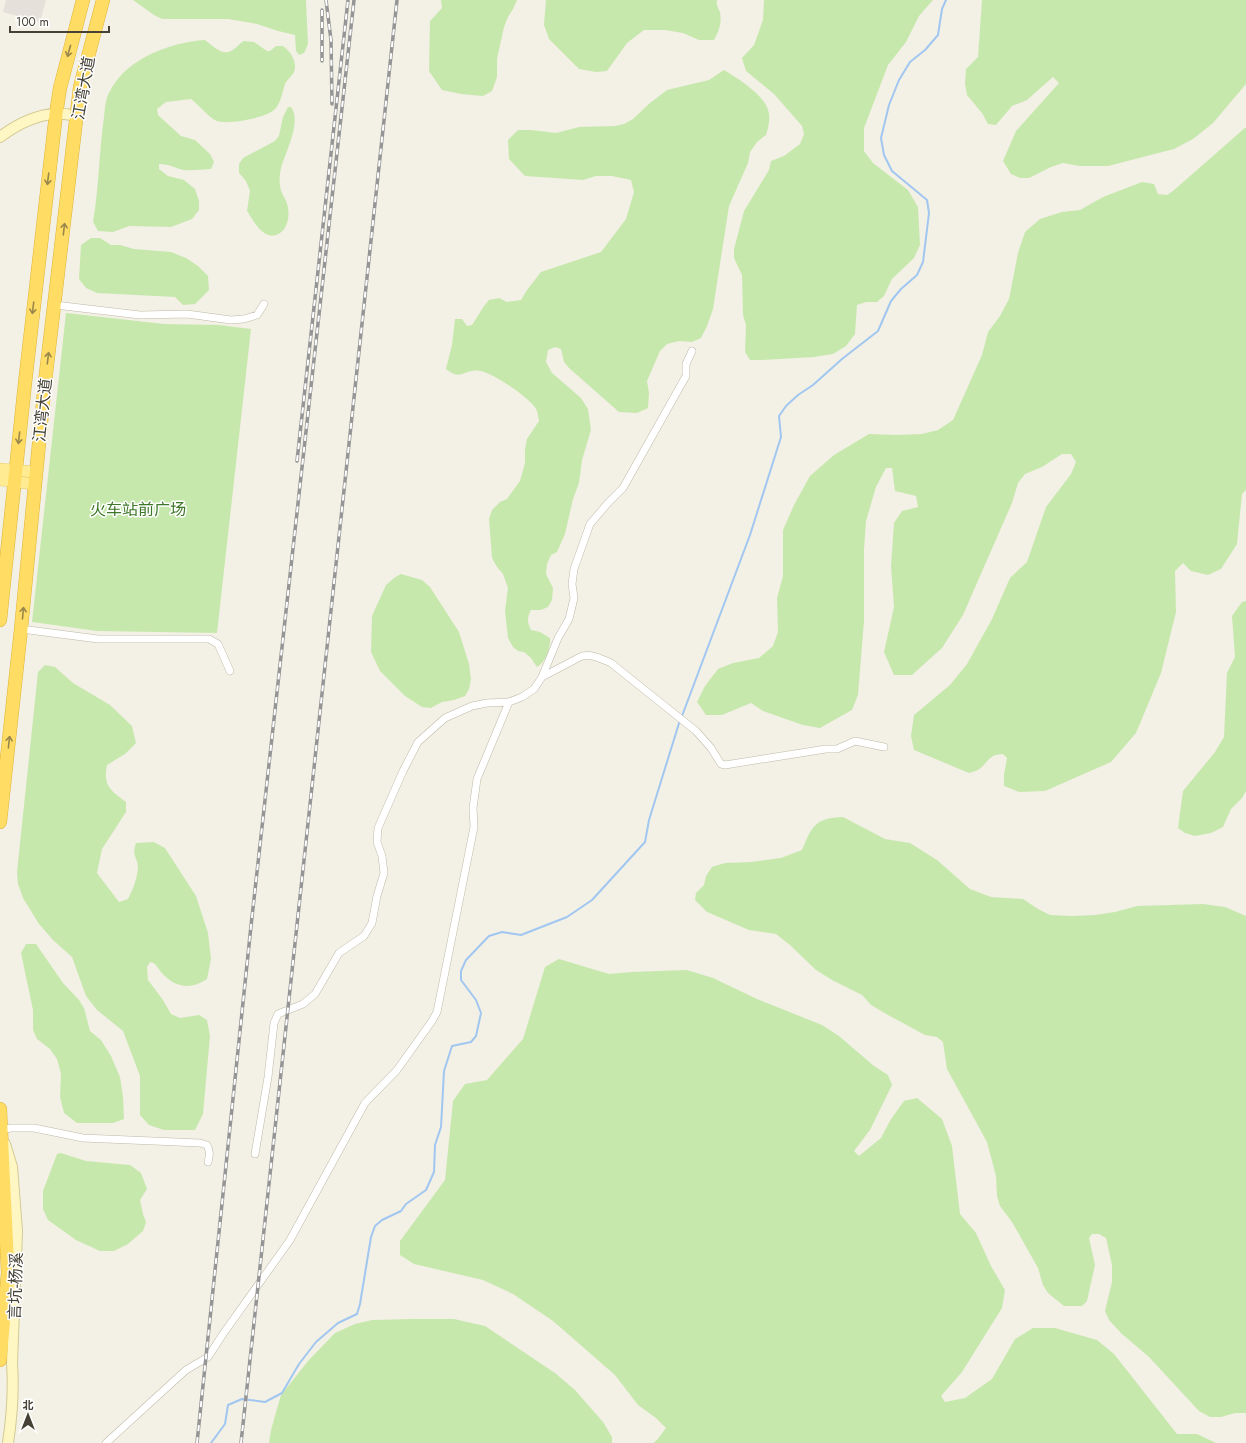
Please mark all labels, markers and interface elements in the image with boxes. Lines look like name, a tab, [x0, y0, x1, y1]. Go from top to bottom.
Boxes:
scale bar	[10, 8, 109, 34]
text: 100 m	[16, 13, 49, 31]
one-way arrow	[65, 45, 73, 58]
street label: 江湾大道	[67, 55, 100, 122]
one-way arrow	[44, 172, 52, 185]
one-way arrow	[60, 223, 68, 236]
one-way arrow	[29, 301, 37, 314]
one-way arrow	[44, 352, 52, 365]
street label: 江湾大道	[28, 377, 57, 443]
one-way arrow	[15, 431, 22, 444]
park label: 火车站前广场	[90, 498, 186, 521]
one-way arrow	[19, 606, 26, 619]
one-way arrow	[5, 736, 13, 749]
street label: 言坑-杨溪	[3, 1252, 28, 1320]
north arrow	[8, 1395, 48, 1435]
text: 北	[23, 1397, 34, 1413]

